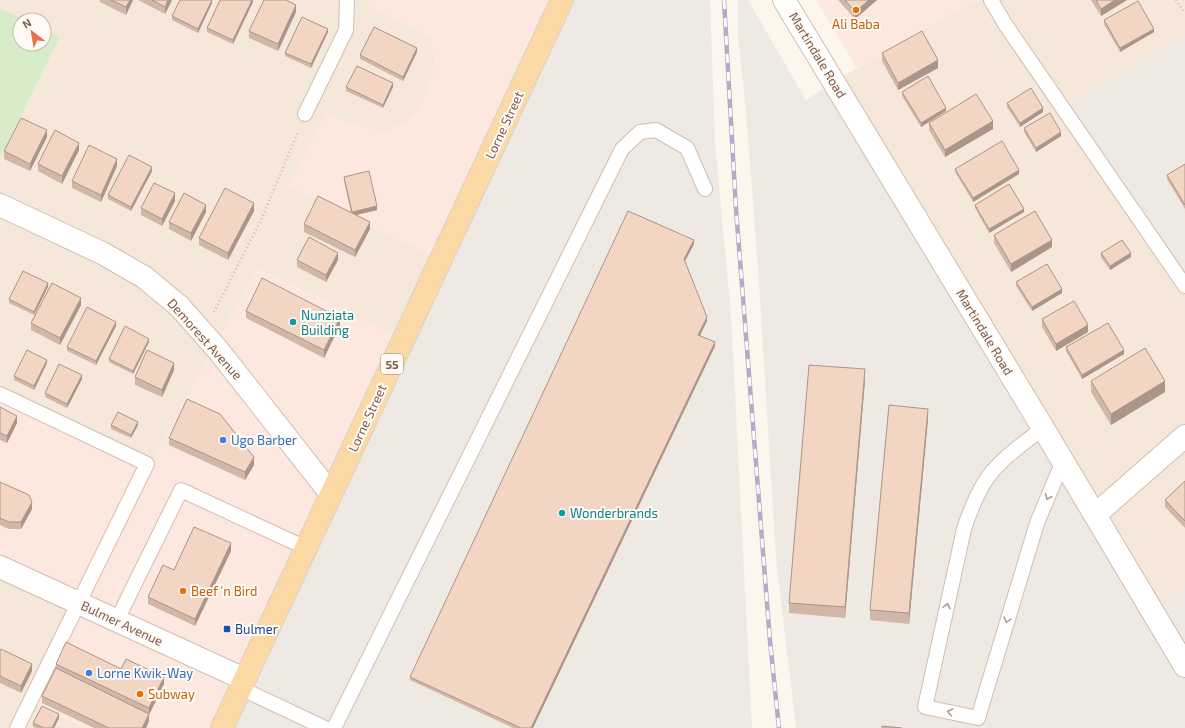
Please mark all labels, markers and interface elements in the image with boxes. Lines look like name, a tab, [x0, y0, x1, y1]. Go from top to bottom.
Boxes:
marker: Ali Baba	[851, 5, 861, 15]
street label: Martindale Road	[786, 9, 850, 101]
north arrow	[12, 12, 52, 52]
text: N	[20, 15, 33, 31]
place label: Ali Baba	[832, 16, 880, 32]
street label: Lorne Street	[481, 89, 527, 161]
street label: Martindale Road	[953, 286, 1017, 378]
street label: Demorest Avenue	[164, 295, 246, 383]
place label: Nunziata Building	[301, 307, 354, 338]
marker: Nunziata Building	[288, 317, 298, 327]
road number: 55	[381, 354, 403, 374]
street label: Lorne Street	[344, 382, 390, 454]
place label: Ugo Barber	[231, 432, 297, 448]
marker: Ugo Barber	[218, 435, 228, 445]
one-way arrow	[1044, 493, 1052, 500]
place label: Wonderbrands	[570, 505, 658, 521]
marker: Wonderbrands	[557, 508, 567, 518]
place label: Beef 'n Bird	[191, 583, 257, 599]
marker: Beef 'n Bird	[178, 586, 188, 596]
street label: Bulmer Avenue	[78, 597, 166, 649]
one-way arrow	[943, 602, 951, 609]
one-way arrow	[1003, 617, 1012, 624]
place label: Bulmer	[235, 621, 278, 637]
marker: Bulmer	[222, 624, 232, 634]
place label: Lorne Kwik-Way	[97, 665, 193, 681]
marker: Lorne Kwik-Way	[84, 668, 94, 678]
place label: Subway	[148, 686, 195, 702]
marker: Subway	[135, 689, 145, 699]
one-way arrow	[947, 709, 953, 717]

